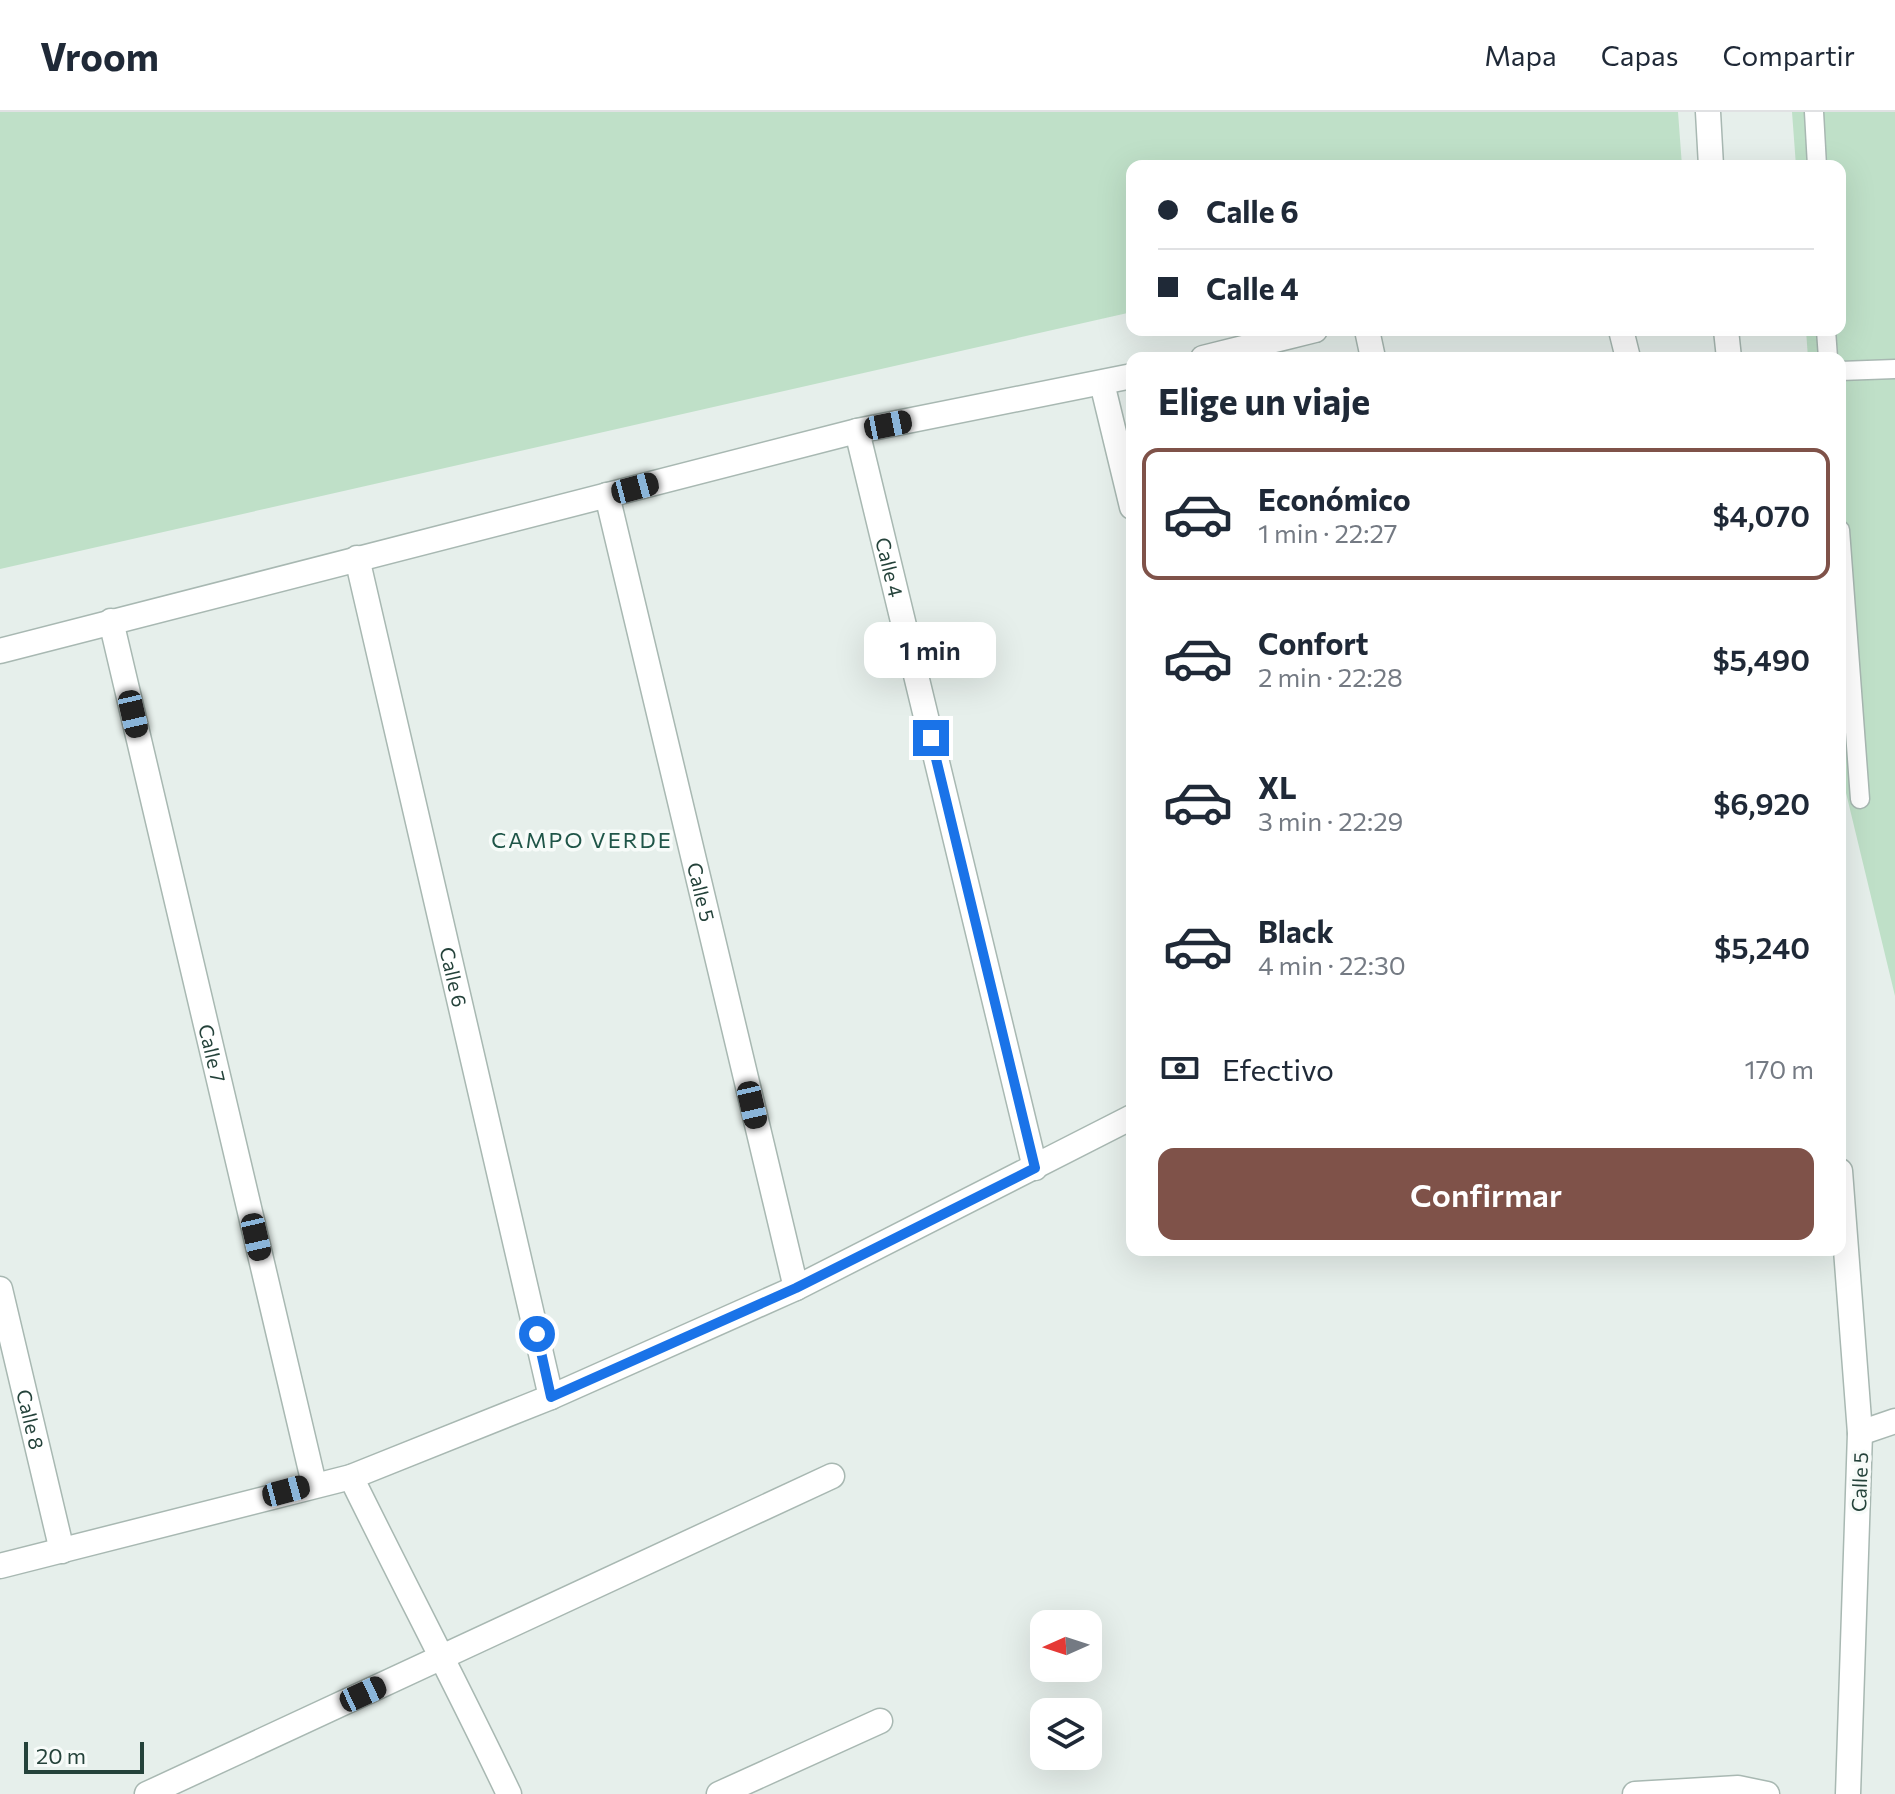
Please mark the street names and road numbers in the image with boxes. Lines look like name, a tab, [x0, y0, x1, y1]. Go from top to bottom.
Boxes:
street label: Calle 4	[871, 535, 909, 599]
street label: Calle 5	[683, 860, 720, 924]
street label: Calle 6	[435, 945, 472, 1009]
street label: Calle 7	[194, 1022, 231, 1085]
street label: Calle 8	[12, 1387, 50, 1452]
street label: Calle 5	[1846, 1451, 1872, 1513]

